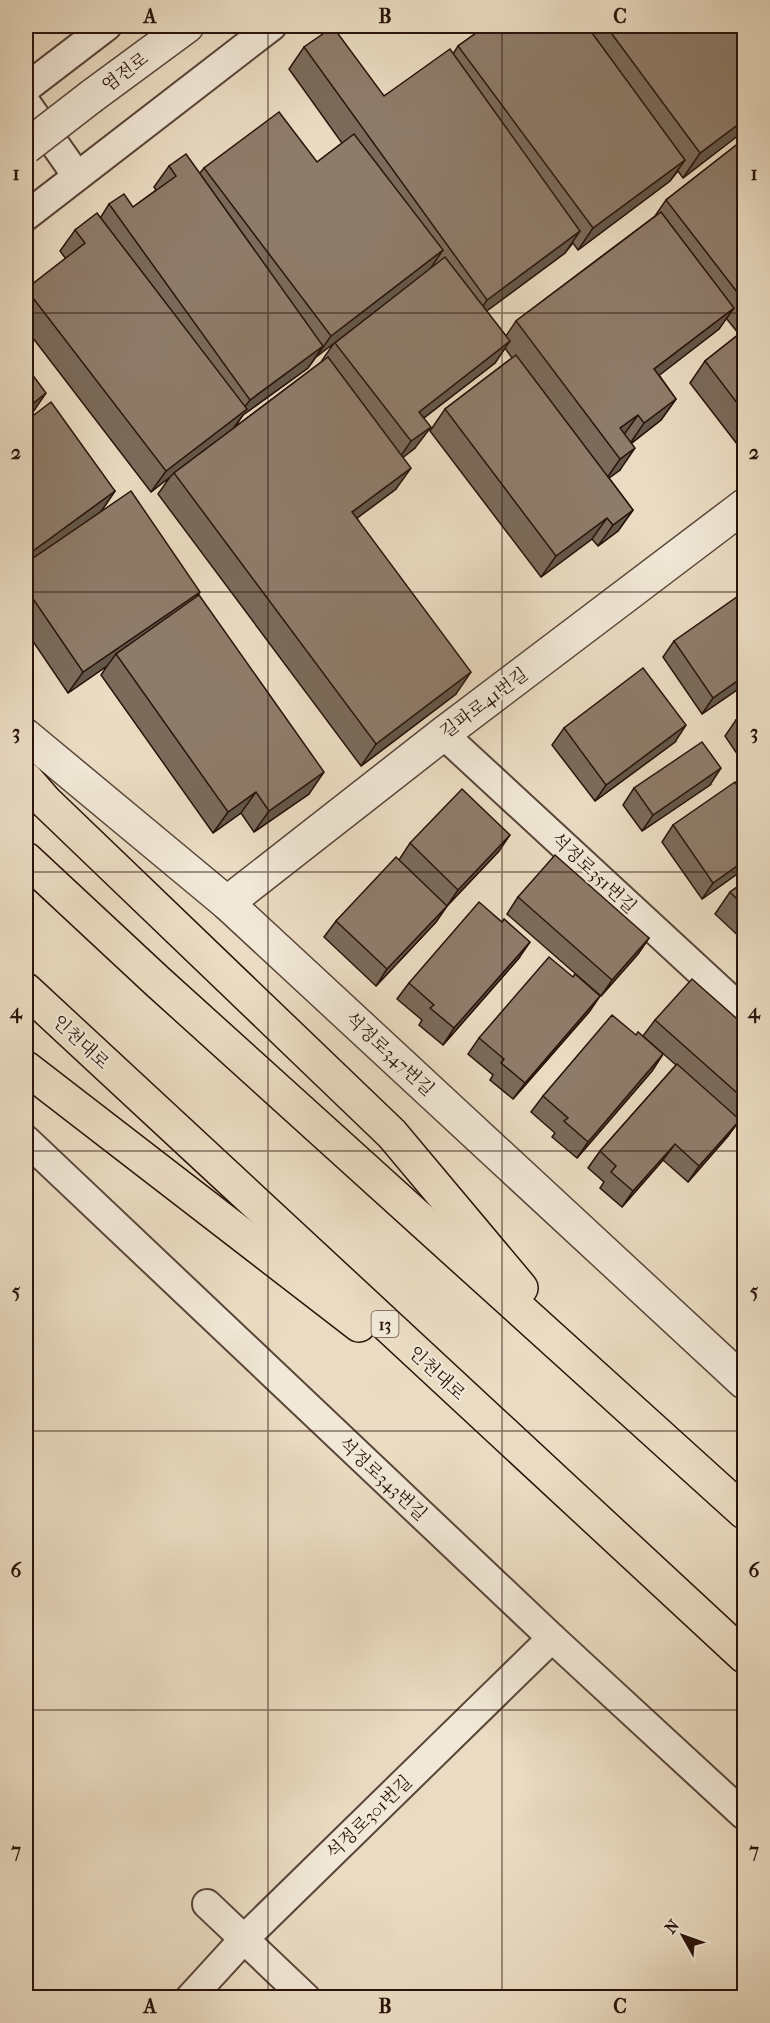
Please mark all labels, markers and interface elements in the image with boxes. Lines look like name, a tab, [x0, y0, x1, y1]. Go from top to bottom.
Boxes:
text: A	[142, 5, 158, 28]
text: B	[378, 5, 392, 28]
text: C	[613, 5, 627, 28]
street label: 염전로	[98, 48, 152, 96]
text: 1	[12, 162, 20, 185]
text: 1	[750, 162, 758, 185]
text: 2	[11, 441, 21, 464]
text: 2	[749, 441, 759, 464]
street label: 길파로41번길	[436, 664, 532, 743]
text: 3	[12, 721, 20, 744]
text: 3	[750, 721, 758, 744]
street label: 석정로351번길	[547, 829, 641, 918]
text: 4	[9, 1000, 23, 1024]
text: 4	[747, 1000, 761, 1024]
street label: 석정로347번길	[341, 1008, 438, 1101]
street label: 인천대로	[48, 1011, 113, 1074]
text: 5	[12, 1280, 21, 1303]
text: 5	[750, 1280, 759, 1303]
road number: 13	[372, 1311, 398, 1337]
street label: 인천대로	[404, 1342, 469, 1405]
street label: 석정로343번길	[334, 1433, 431, 1525]
text: 6	[11, 1559, 23, 1582]
text: 6	[749, 1559, 761, 1582]
street label: 석정로301번길	[322, 1771, 416, 1863]
text: 7	[10, 1839, 21, 1862]
text: 7	[748, 1839, 759, 1862]
north arrow	[653, 1906, 713, 1966]
text: N	[661, 1915, 684, 1937]
text: A	[142, 1995, 158, 2018]
text: B	[378, 1995, 392, 2018]
text: C	[613, 1995, 627, 2018]

